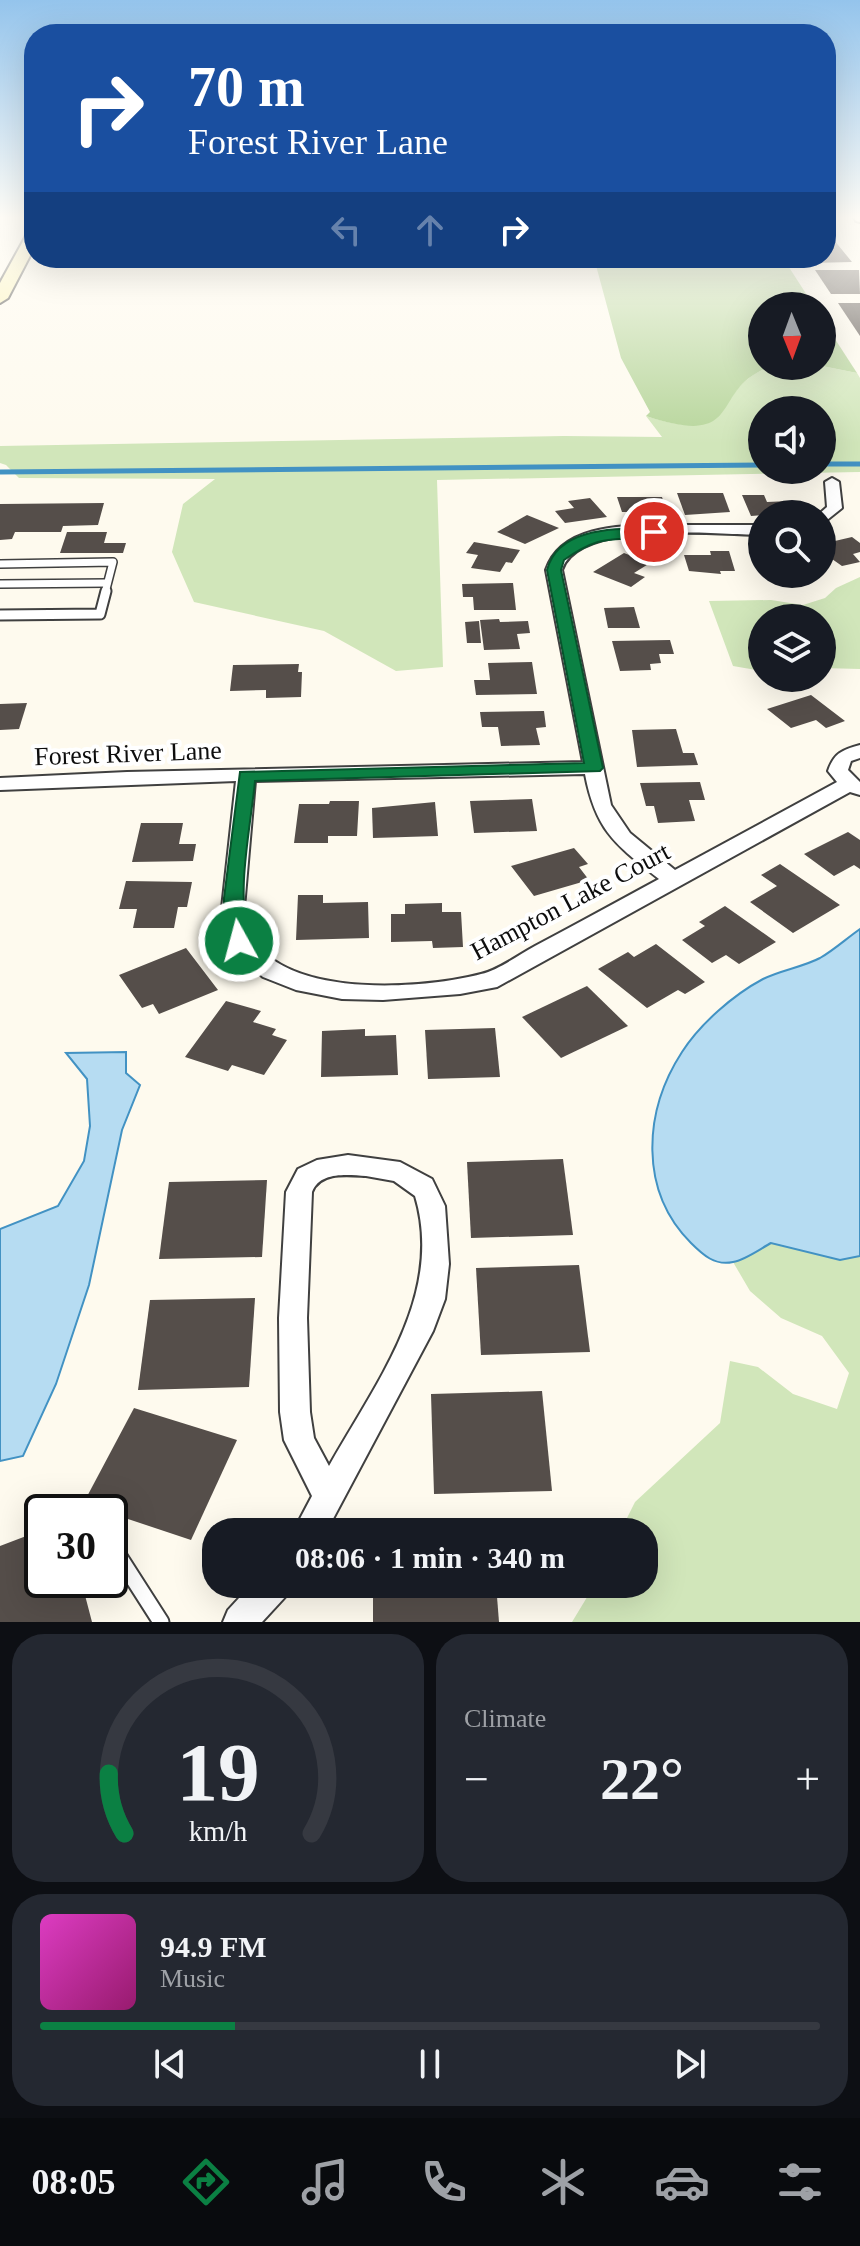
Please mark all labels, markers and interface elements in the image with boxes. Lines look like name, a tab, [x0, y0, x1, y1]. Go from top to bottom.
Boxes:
icon: right	[56, 56, 160, 160]
text: 70 m	[188, 56, 305, 118]
text: Forest River Lane	[188, 122, 448, 162]
icon: left	[324, 208, 368, 252]
icon: ahead	[408, 208, 452, 252]
icon: right	[492, 208, 536, 252]
north arrow	[748, 292, 836, 380]
map controls	[748, 292, 836, 692]
button: sound	[748, 396, 836, 484]
pin	[620, 498, 688, 566]
button: search	[748, 500, 836, 588]
icon: arrive	[632, 510, 676, 554]
button: layers	[748, 604, 836, 692]
street label: Forest River Lane	[34, 736, 222, 771]
street label: Hampton Lake Court	[466, 836, 675, 966]
position arrow	[197, 899, 281, 983]
speed limit sign: 30	[24, 1494, 128, 1598]
text: 08:06 · 1 min · 340 m	[295, 1541, 565, 1574]
text: Climate	[464, 1704, 546, 1733]
text: 19	[176, 1726, 260, 1818]
text: 22°	[600, 1746, 684, 1812]
text: −	[464, 1755, 489, 1804]
text: +	[795, 1755, 820, 1804]
text: km/h	[189, 1816, 247, 1847]
text: 94.9 FM	[160, 1930, 267, 1963]
text: Music	[160, 1964, 225, 1993]
icon: previous	[148, 2042, 192, 2086]
icon: pause	[408, 2042, 452, 2086]
icon: next	[668, 2042, 712, 2086]
icon: directions	[178, 2154, 234, 2210]
icon: music	[297, 2154, 353, 2210]
icon: phone	[416, 2154, 472, 2210]
icon: climate	[535, 2154, 591, 2210]
icon: car	[654, 2154, 710, 2210]
icon: filters	[772, 2154, 828, 2210]
text: 08:05	[31, 2162, 115, 2202]

